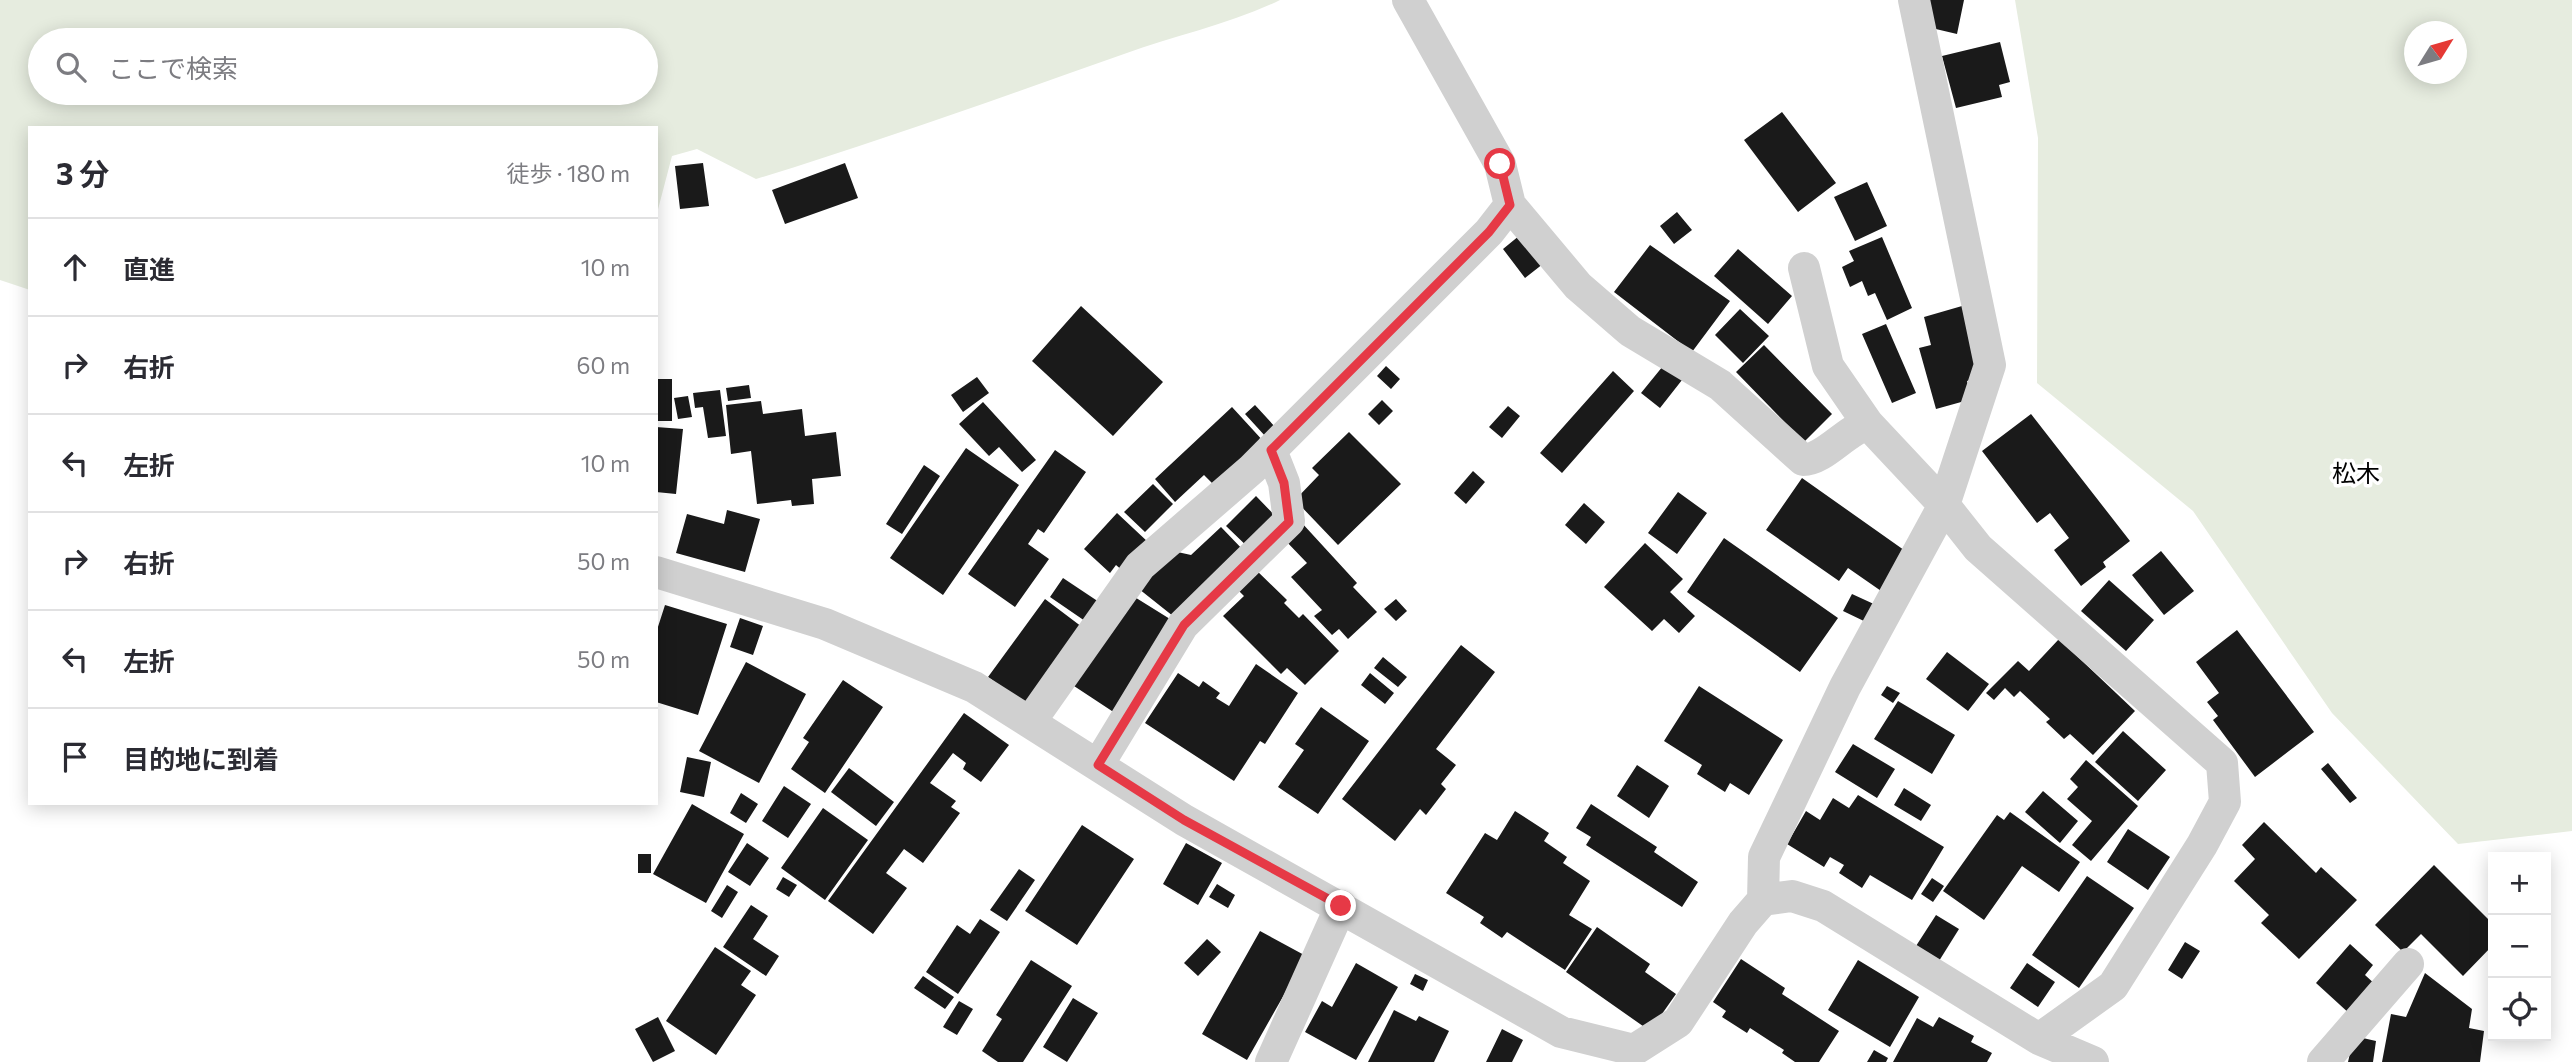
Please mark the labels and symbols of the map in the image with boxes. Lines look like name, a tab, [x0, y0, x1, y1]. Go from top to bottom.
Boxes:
north arrow	[2404, 21, 2467, 84]
route start	[1484, 148, 1515, 179]
district label: 松木	[2332, 458, 2380, 487]
route end	[1325, 890, 1356, 921]

